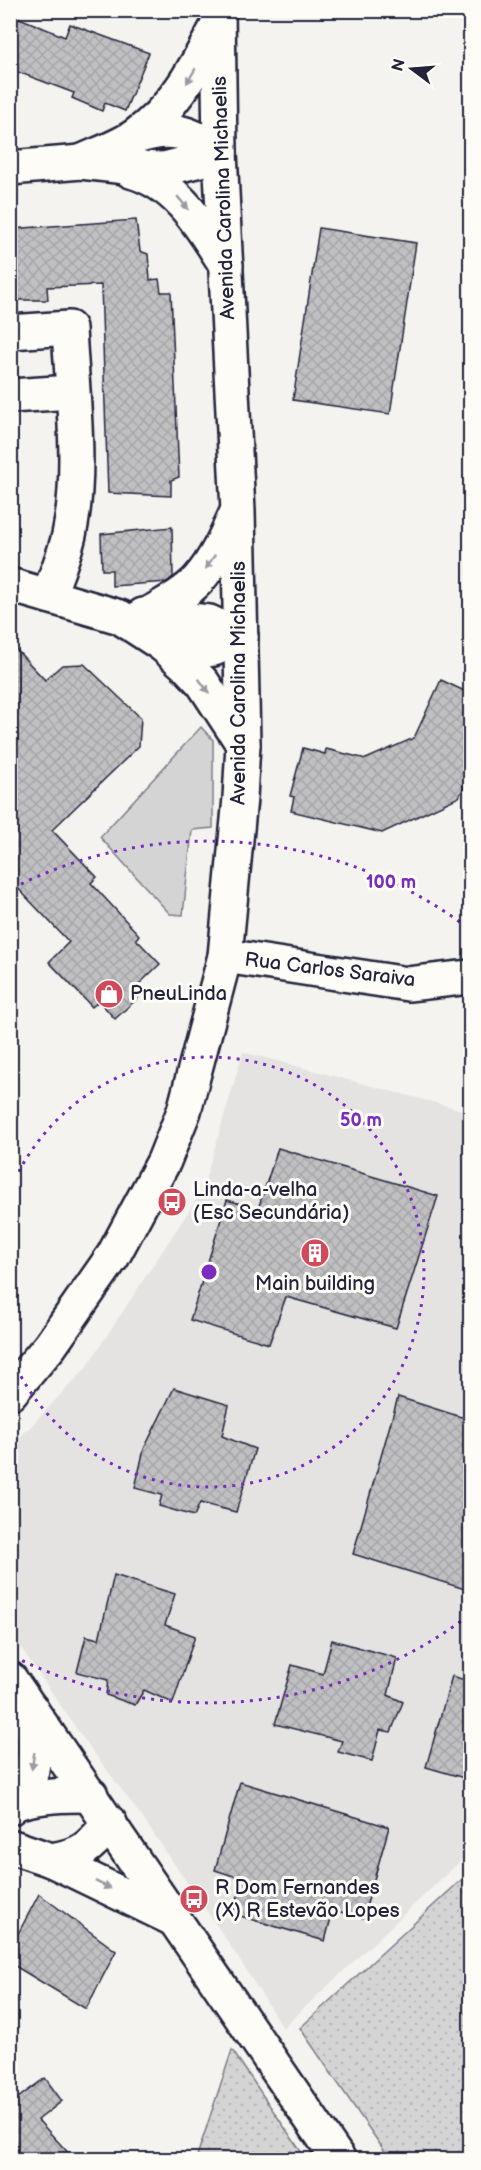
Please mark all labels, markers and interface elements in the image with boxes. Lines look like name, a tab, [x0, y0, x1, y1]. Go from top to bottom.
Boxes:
north arrow	[382, 39, 442, 99]
text: N	[388, 57, 410, 74]
one-way arrow	[185, 68, 196, 84]
street label: Avenida Carolina Michaelis	[208, 76, 240, 320]
one-way arrow	[176, 195, 189, 210]
one-way arrow	[205, 554, 216, 570]
street label: Avenida Carolina Michaelis	[227, 561, 251, 805]
one-way arrow	[198, 677, 210, 693]
text: 100 m	[366, 872, 416, 893]
street label: Rua Carlos Saraiva	[243, 948, 417, 992]
shop icon: PneuLinda	[93, 978, 125, 1010]
place label: PneuLinda	[130, 982, 227, 1006]
text: 50 m	[340, 1110, 382, 1131]
place label: Linda-a-velha (Esc Secundária)	[193, 1178, 349, 1225]
bus stop icon: Linda-a-velha (Esc Secundária)	[156, 1186, 188, 1218]
building icon: Main building	[299, 1237, 331, 1269]
centre of rings	[199, 1262, 219, 1282]
place label: Main building	[255, 1272, 375, 1296]
one-way arrow	[28, 1752, 37, 1771]
place label: R Dom Fernandes (X) R Estevão Lopes	[215, 1876, 400, 1923]
one-way arrow	[94, 1879, 112, 1889]
bus stop icon: R Dom Fernandes (X) R Estevão Lopes	[178, 1883, 210, 1915]

